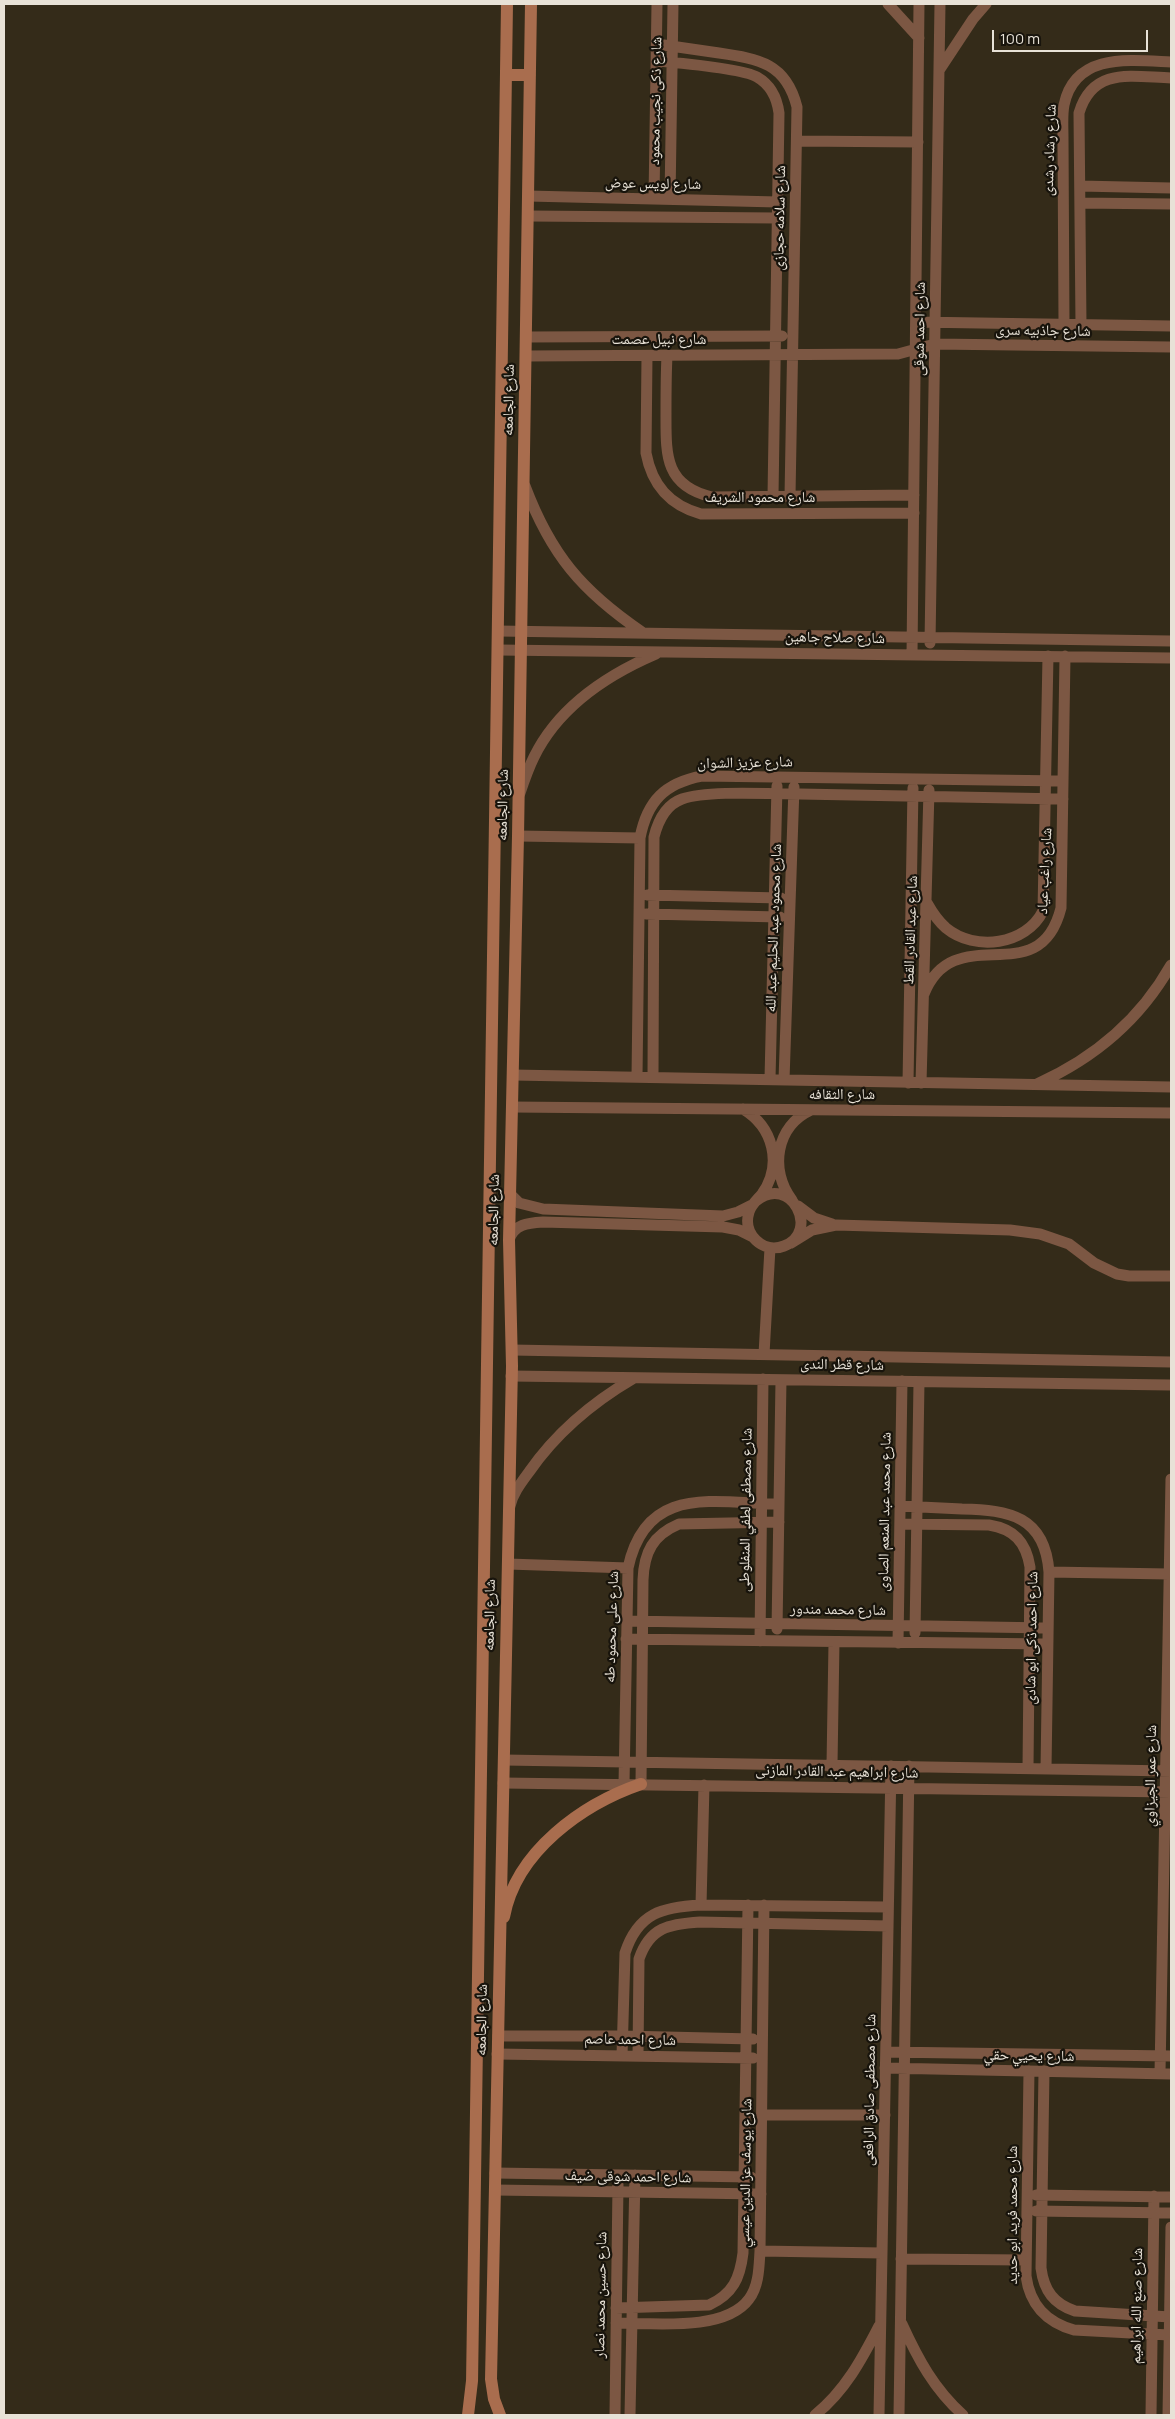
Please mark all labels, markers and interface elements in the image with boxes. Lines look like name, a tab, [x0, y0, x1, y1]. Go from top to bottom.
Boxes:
scale bar	[995, 20, 1151, 52]
text: 100 m	[1000, 28, 1040, 49]
street label: شارع ذكى نجيب محمود	[646, 37, 666, 165]
street label: شارع رشاد رشدى	[1039, 104, 1061, 196]
street label: شارع سلامه حجازى	[770, 165, 790, 271]
street label: شارع لويس عوض	[605, 174, 701, 194]
street label: شارع احمد شوقى	[910, 282, 930, 376]
street label: شارع جاذبيه سرى	[995, 321, 1091, 341]
street label: شارع نبيل عصمت	[612, 331, 706, 349]
street label: شارع الجامعه	[499, 364, 519, 436]
street label: شارع محمود الشريف	[705, 489, 815, 507]
street label: شارع صلاح جاهين	[785, 628, 885, 648]
street label: شارع عزيز الشوان	[697, 753, 793, 773]
street label: شارع الجامعه	[493, 769, 513, 841]
street label: شارع راغب عياد	[1034, 827, 1056, 915]
street label: شارع محمود عبد الحليم عبد الله	[762, 843, 786, 1013]
street label: شارع عبد القادر القط	[900, 875, 922, 985]
street label: شارع الثقافه	[809, 1086, 875, 1104]
street label: شارع الجامعه	[484, 1174, 504, 1246]
street label: شارع قطر الندى	[800, 1355, 884, 1375]
street label: شارع مصطفى لطفي المنفلوطى	[736, 1428, 756, 1592]
street label: شارع محمد عبد المنعم الصاوى	[875, 1432, 895, 1592]
street label: شارع على محمود طه	[601, 1571, 623, 1683]
street label: شارع احمد ذكى ابو شادى	[1022, 1571, 1042, 1705]
street label: شارع الجامعه	[480, 1579, 500, 1651]
street label: شارع محمد مندور	[790, 1600, 886, 1620]
street label: شارع عمر الجيزاوي	[1141, 1725, 1161, 1827]
street label: شارع ابراهيم عبد القادر المازنى	[755, 1762, 919, 1782]
street label: شارع الجامعه	[472, 1984, 492, 2056]
street label: شارع مصطفى صادق الرافعى	[860, 2014, 880, 2166]
street label: شارع احمد عاصم	[584, 2030, 676, 2050]
street label: شارع يحيي حقي	[983, 2046, 1075, 2066]
street label: شارع يوسف عز الدين عيسي	[736, 2098, 756, 2248]
street label: شارع محمد فريد ابو حديد	[1004, 2146, 1022, 2284]
street label: شارع احمد شوقى ضيف	[564, 2167, 692, 2187]
street label: شارع حسين محمد نصار	[591, 2232, 611, 2358]
street label: شارع صنع الله ابراهيم	[1127, 2248, 1147, 2364]

